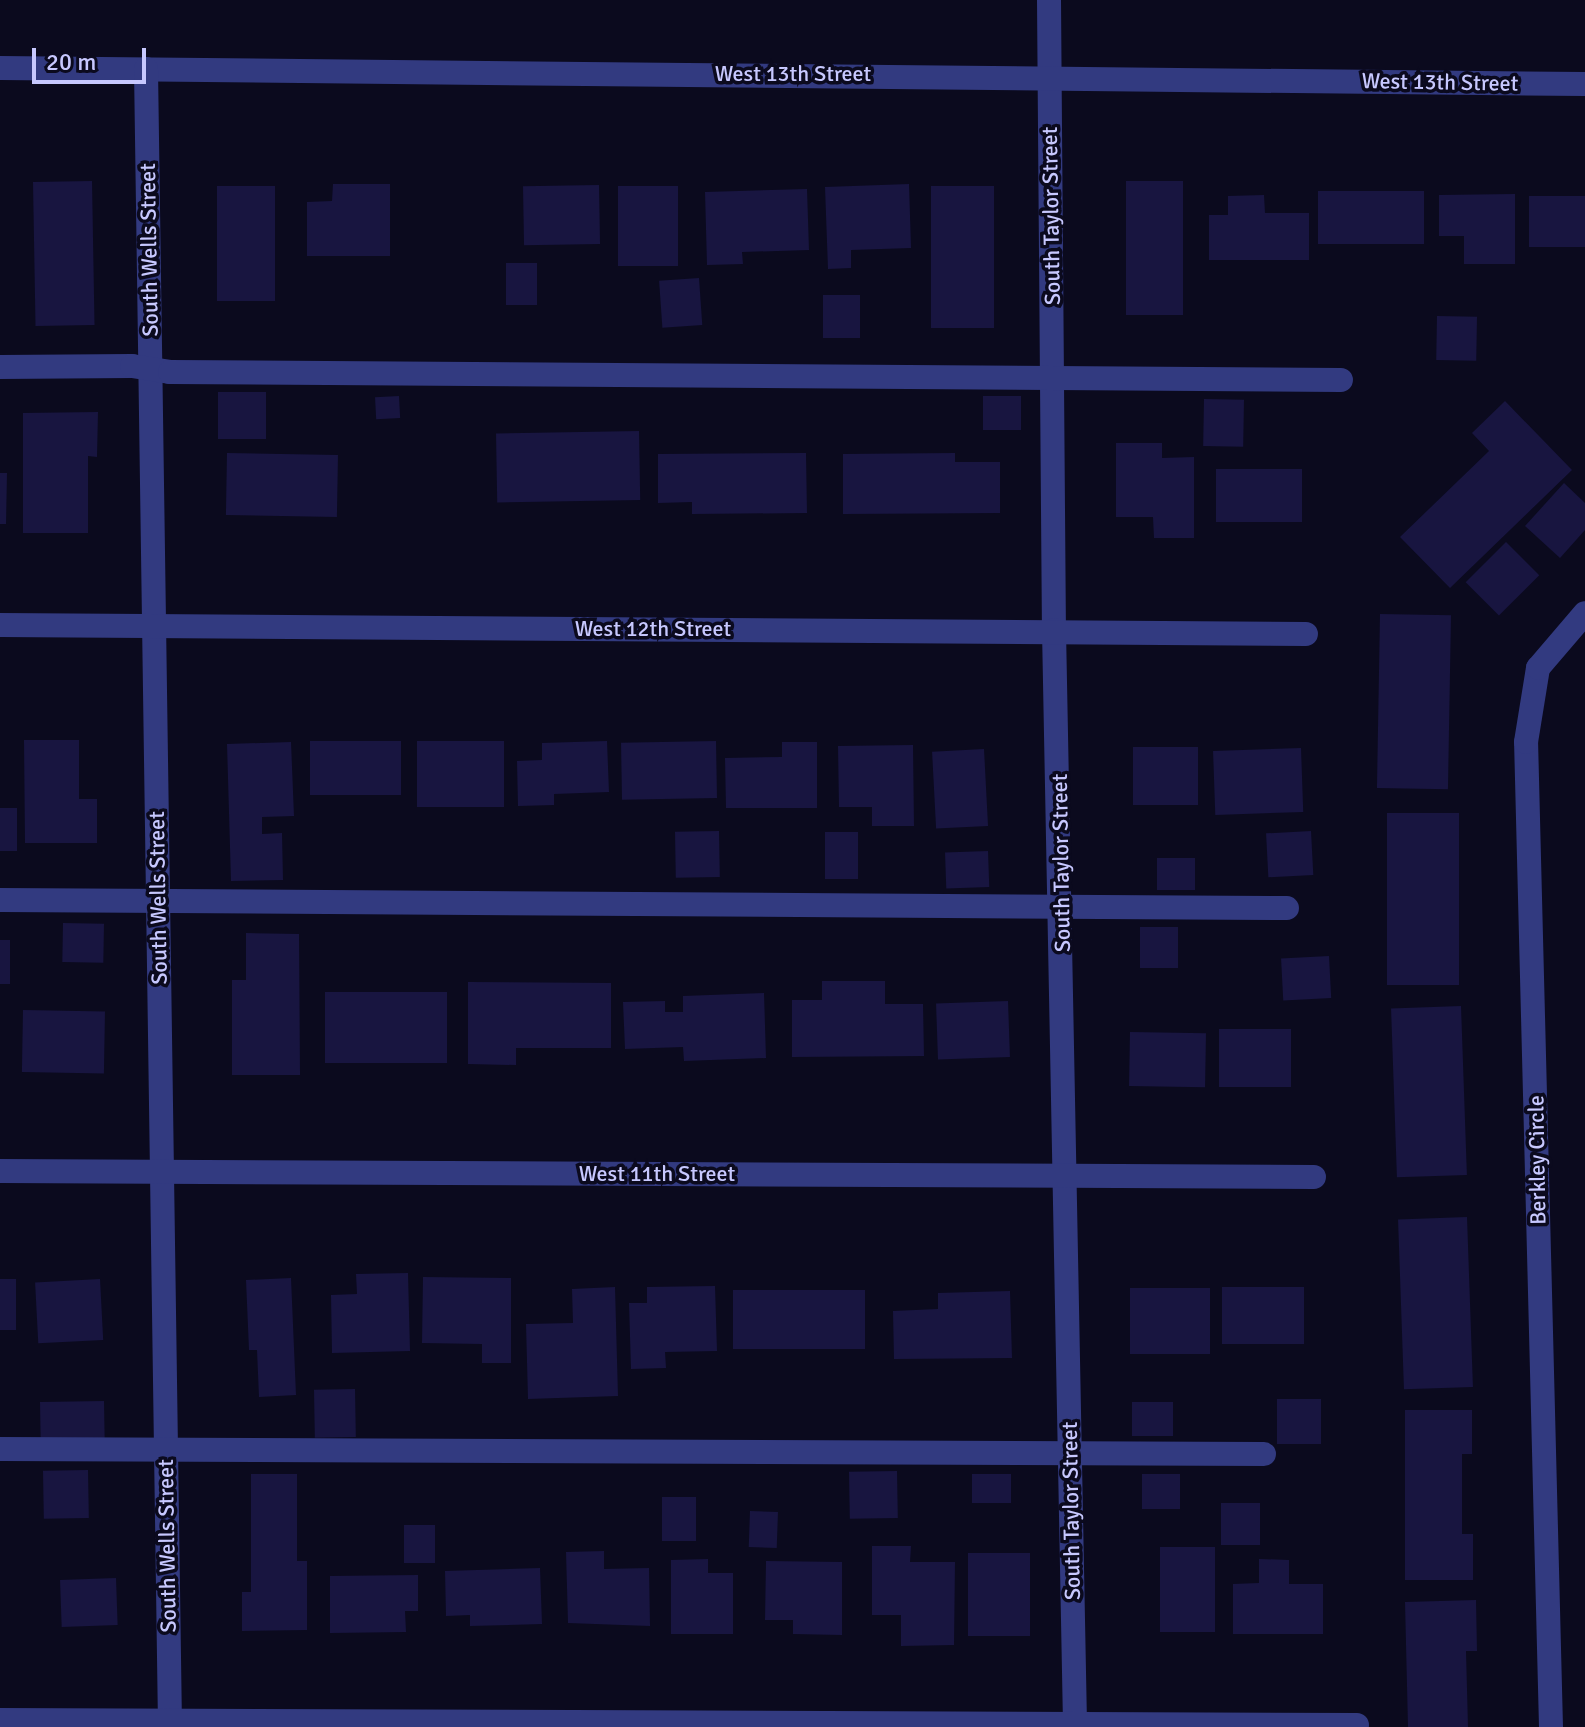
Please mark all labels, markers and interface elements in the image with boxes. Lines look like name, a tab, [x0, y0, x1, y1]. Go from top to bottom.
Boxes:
scale bar	[36, 32, 150, 82]
text: 20 m	[46, 47, 96, 77]
street label: West 13th Street	[715, 61, 871, 87]
street label: West 13th Street	[1361, 67, 1519, 97]
street label: South Taylor Street	[1036, 127, 1066, 305]
street label: South Wells Street	[134, 163, 164, 337]
street label: West 12th Street	[575, 616, 731, 642]
street label: South Taylor Street	[1046, 774, 1076, 952]
street label: South Wells Street	[143, 811, 173, 985]
street label: Berkley Circle	[1523, 1095, 1551, 1225]
street label: West 11th Street	[579, 1161, 735, 1187]
street label: South Taylor Street	[1056, 1422, 1086, 1600]
street label: South Wells Street	[152, 1459, 182, 1633]

